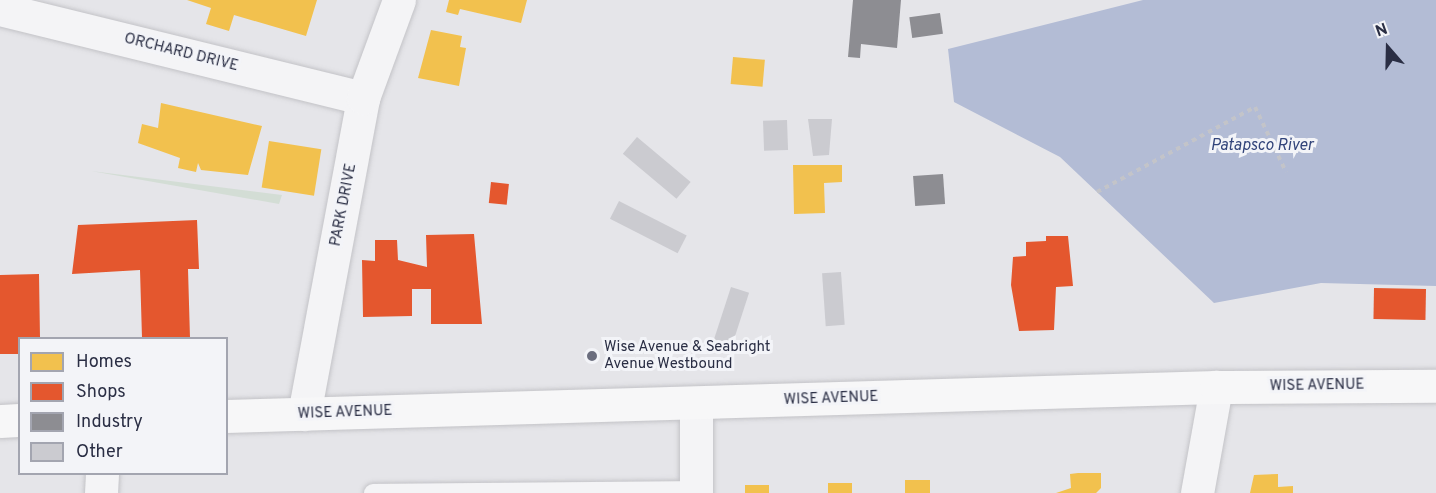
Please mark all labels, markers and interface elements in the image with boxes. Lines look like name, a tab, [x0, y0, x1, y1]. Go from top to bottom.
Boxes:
north arrow	[1358, 18, 1418, 78]
text: N	[1373, 20, 1391, 42]
street label: ORCHARD DRIVE	[122, 30, 240, 76]
water label: Patapsco River	[1211, 136, 1313, 156]
street label: PARK DRIVE	[327, 162, 361, 248]
legend	[18, 337, 228, 475]
place label: Wise Avenue & Seabright Avenue Westbound	[604, 338, 771, 373]
marker: Wise Avenue & Seabright Avenue Westbound	[585, 349, 599, 363]
text: Homes	[76, 351, 132, 374]
street label: WISE AVENUE	[1269, 376, 1365, 396]
text: Shops	[76, 381, 126, 404]
street label: WISE AVENUE	[783, 388, 879, 410]
street label: WISE AVENUE	[297, 402, 393, 424]
text: Industry	[76, 411, 143, 434]
text: Other	[76, 441, 123, 464]

